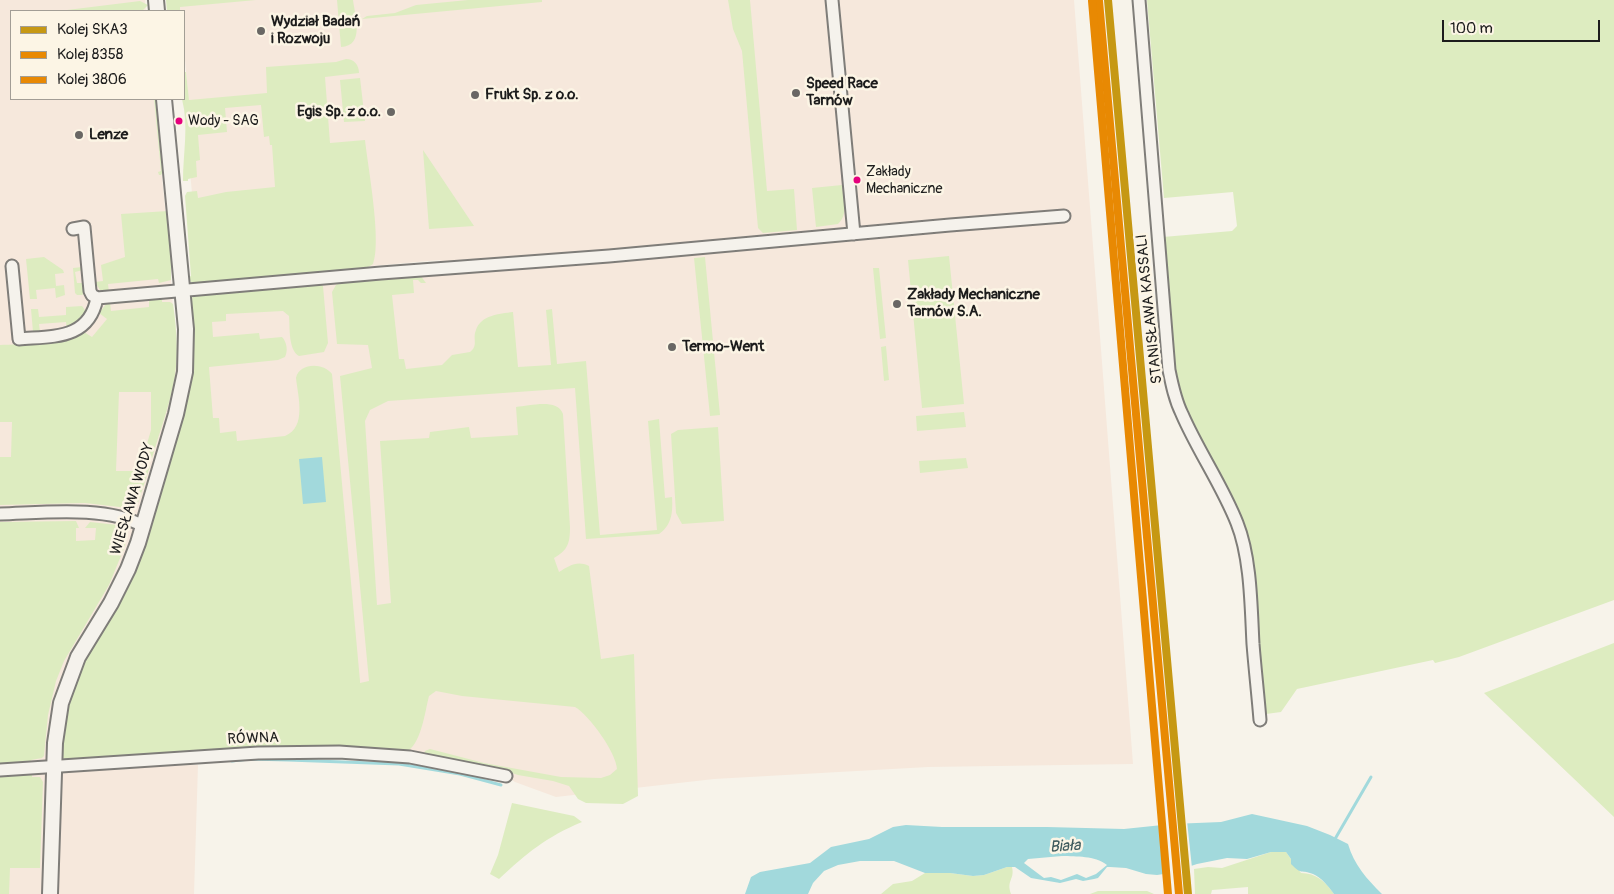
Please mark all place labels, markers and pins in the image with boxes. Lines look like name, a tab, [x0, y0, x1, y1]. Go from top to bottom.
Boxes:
place label: Wydział Badań i Rozwoju	[271, 13, 360, 48]
marker: Wydział Badań i Rozwoju	[255, 25, 267, 37]
place label: Speed Race Tarnów	[806, 75, 878, 110]
place label: Frukt Sp. z o.o.	[485, 86, 579, 104]
marker: Speed Race Tarnów	[790, 87, 802, 99]
marker: Frukt Sp. z o.o.	[469, 89, 481, 101]
place label: Egis Sp. z o.o.	[297, 103, 381, 121]
marker: Egis Sp. z o.o.	[385, 106, 397, 118]
place label: Wody - SAG	[188, 113, 259, 129]
marker: Wody - SAG	[174, 116, 184, 126]
place label: Lenze	[89, 126, 128, 144]
marker: Lenze	[73, 129, 85, 141]
place label: Zakłady Mechaniczne	[866, 164, 942, 196]
marker: Zakłady Mechaniczne	[852, 175, 862, 185]
place label: Zakłady Mechaniczne Tarnów S.A.	[907, 286, 1040, 321]
marker: Zakłady Mechaniczne Tarnów S.A.	[891, 298, 903, 310]
place label: Termo-Went	[682, 338, 764, 356]
marker: Termo-Went	[666, 341, 678, 353]

